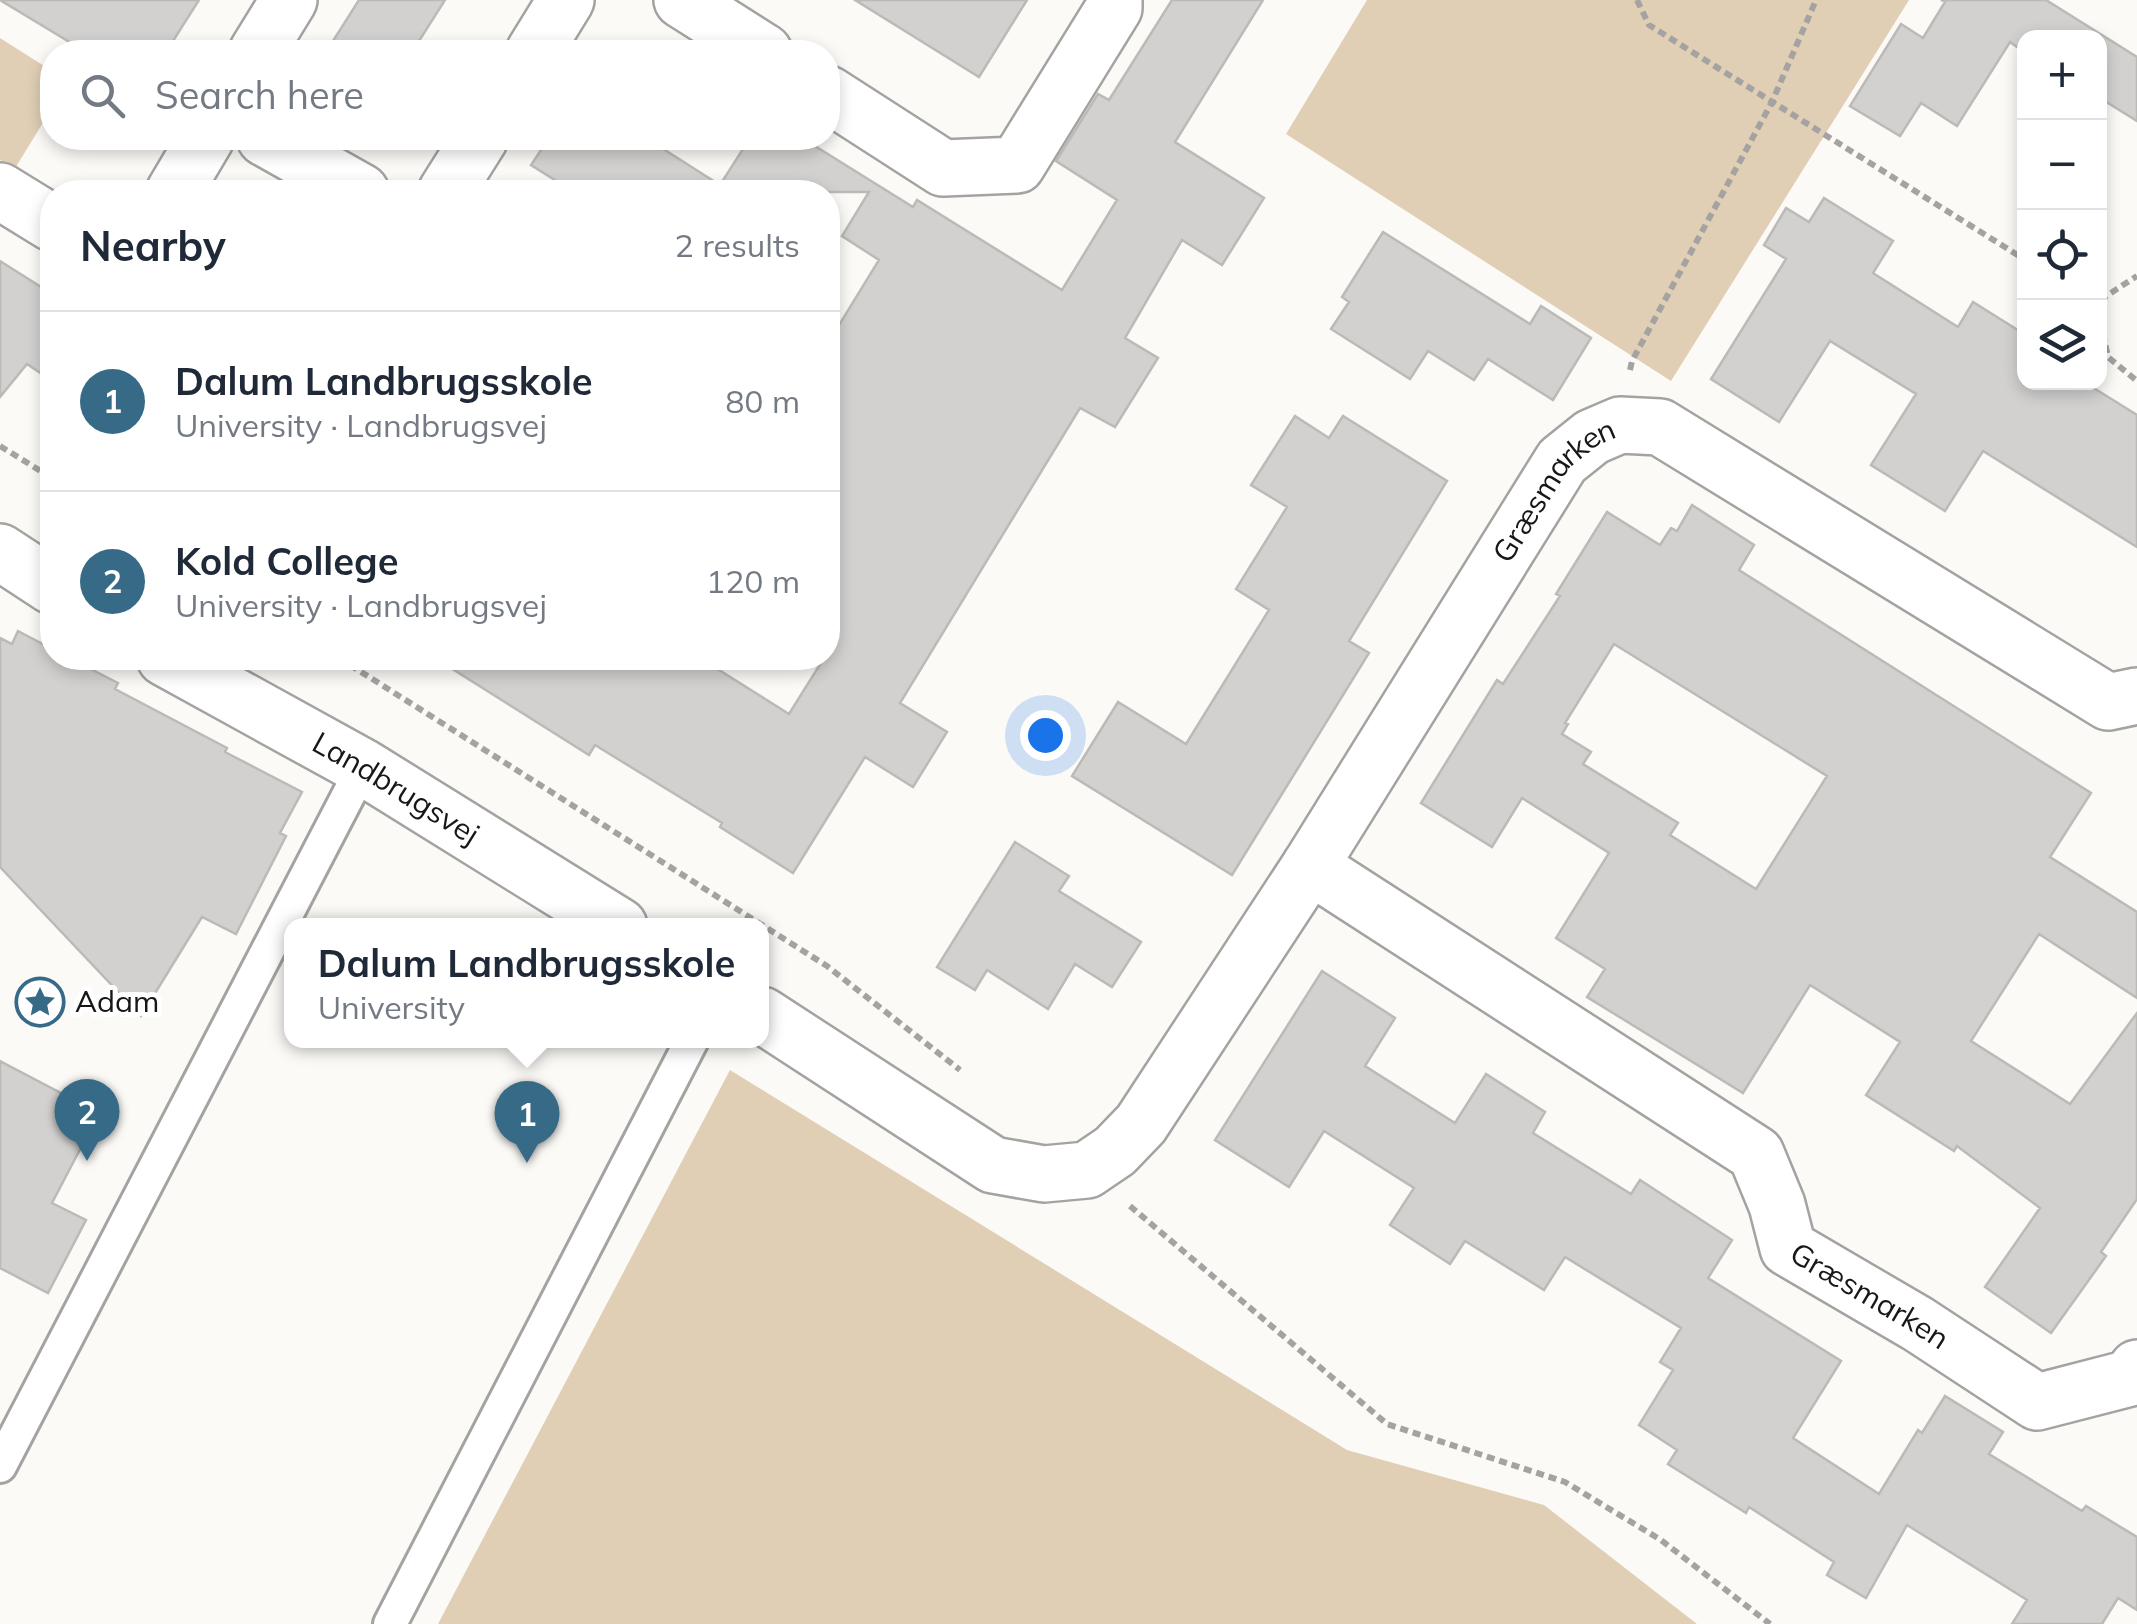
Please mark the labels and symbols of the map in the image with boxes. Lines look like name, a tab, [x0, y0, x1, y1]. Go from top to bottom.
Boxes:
street label: Græsmarken	[1484, 409, 1621, 569]
your location	[1020, 710, 1071, 761]
street label: Landbrugsvej	[306, 723, 487, 852]
place icon: Adam	[14, 976, 66, 1028]
place label: Adam	[75, 982, 159, 1020]
pin: 2	[54, 1078, 120, 1161]
pin: 1	[494, 1080, 560, 1163]
street label: Græsmarken	[1784, 1233, 1957, 1357]

